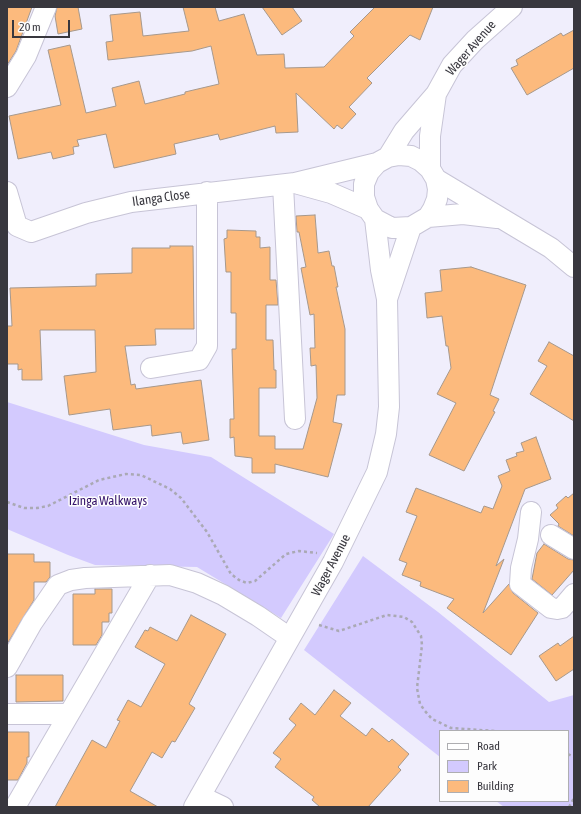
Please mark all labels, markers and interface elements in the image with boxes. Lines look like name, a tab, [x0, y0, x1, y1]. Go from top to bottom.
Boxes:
scale bar	[14, 12, 72, 38]
street label: Wager Avenue	[443, 17, 499, 79]
text: 20 m	[19, 20, 41, 34]
street label: Ilanga Close	[131, 186, 191, 210]
park label: Izinga Walkways	[69, 493, 147, 509]
street label: Wager Avenue	[308, 531, 354, 599]
legend	[439, 730, 569, 802]
text: Road	[477, 739, 500, 753]
text: Park	[477, 759, 497, 773]
text: Building	[477, 779, 514, 793]

